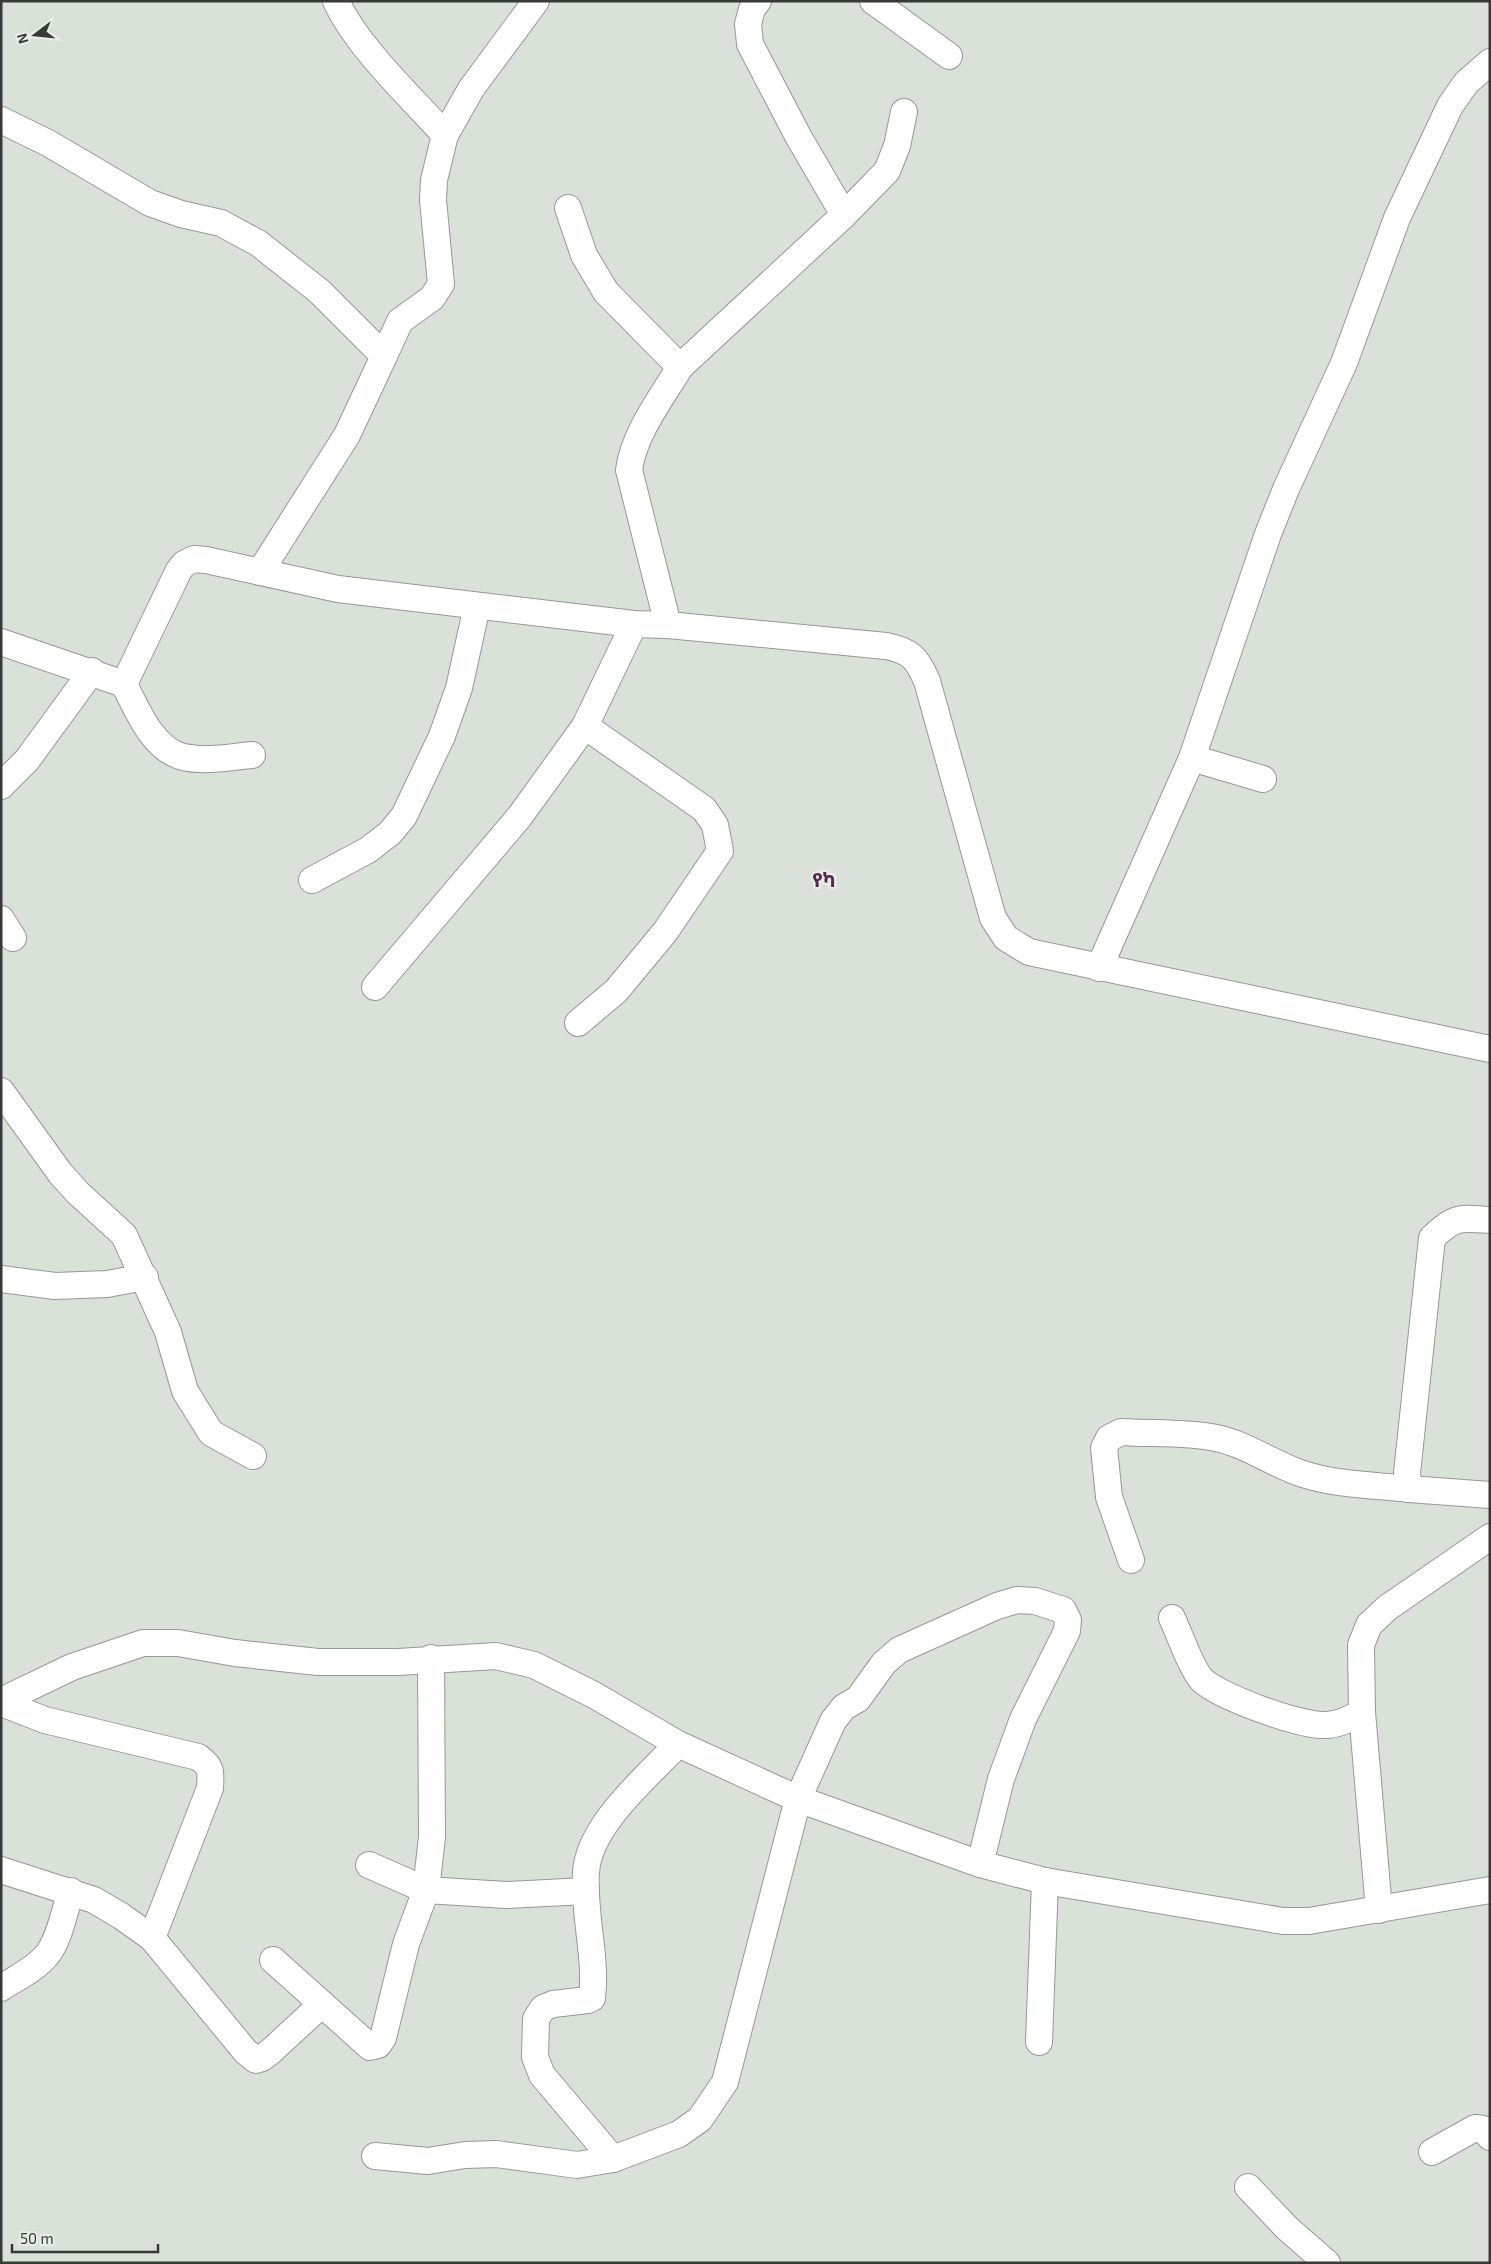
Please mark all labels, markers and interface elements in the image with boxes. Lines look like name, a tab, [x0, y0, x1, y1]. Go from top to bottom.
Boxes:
north arrow	[10, 10, 60, 60]
text: N	[12, 32, 32, 46]
district label: የካ	[812, 867, 836, 891]
scale bar	[12, 2222, 159, 2254]
text: 50 m	[20, 2229, 54, 2247]

